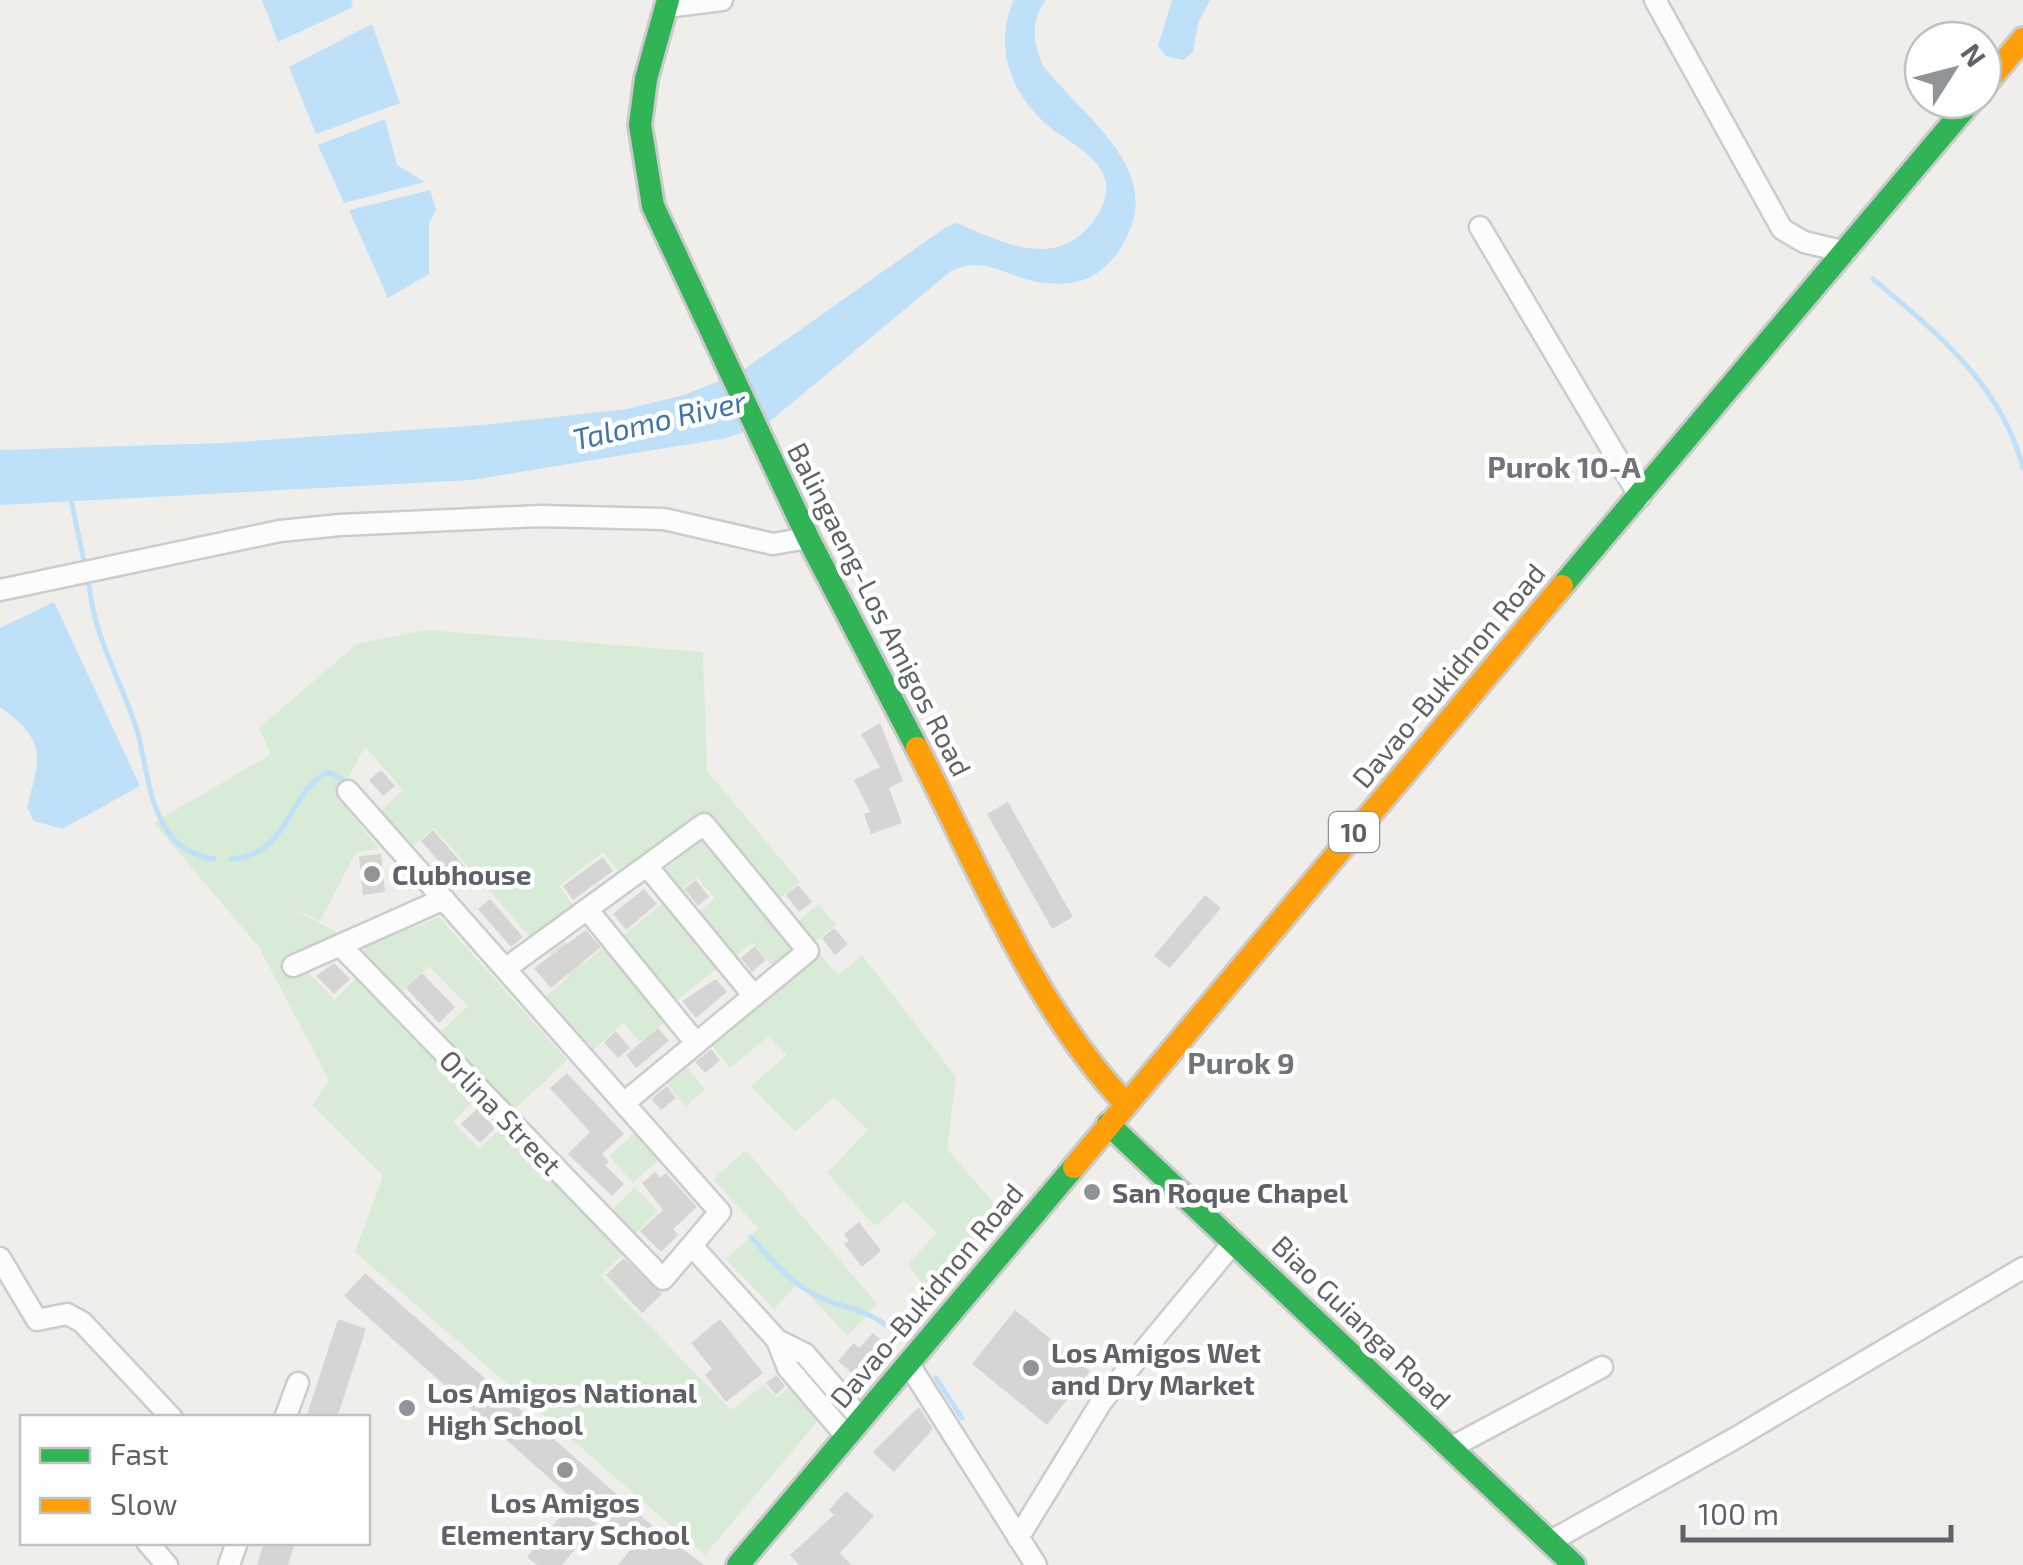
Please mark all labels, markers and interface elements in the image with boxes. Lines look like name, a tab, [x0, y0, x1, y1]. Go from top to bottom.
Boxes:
north arrow	[1903, 20, 2003, 120]
text: N	[1954, 37, 1994, 73]
water label: Talomo River	[569, 381, 750, 456]
street label: Balingaeng-Los Amigos Road	[781, 436, 979, 782]
district label: Purok 10-A	[1487, 448, 1641, 484]
street label: Davao-Bukidnon Road	[1344, 556, 1552, 794]
road number: 10	[1329, 812, 1379, 852]
place label: Clubhouse	[392, 857, 532, 891]
marker: Clubhouse	[361, 863, 383, 885]
street label: Orlina Street	[433, 1042, 569, 1182]
district label: Purok 9	[1187, 1044, 1295, 1080]
place label: San Roque Chapel	[1112, 1175, 1349, 1209]
street label: Davao-Bukidnon Road	[822, 1176, 1030, 1414]
marker: San Roque Chapel	[1081, 1181, 1103, 1203]
street label: Biao Guianga Road	[1265, 1228, 1459, 1416]
place label: Los Amigos Wet and Dry Market	[1051, 1335, 1261, 1401]
marker: Los Amigos Wet and Dry Market	[1020, 1357, 1042, 1379]
place label: Los Amigos National High School	[427, 1375, 698, 1441]
marker: Los Amigos National High School	[396, 1397, 418, 1419]
legend	[20, 1415, 370, 1545]
text: Fast	[110, 1435, 169, 1471]
marker: Los Amigos Elementary School	[554, 1459, 576, 1481]
scale bar	[1683, 1480, 1950, 1542]
text: Slow	[110, 1485, 177, 1521]
place label: Los Amigos Elementary School	[441, 1485, 690, 1551]
text: 100 m	[1698, 1495, 1779, 1531]

